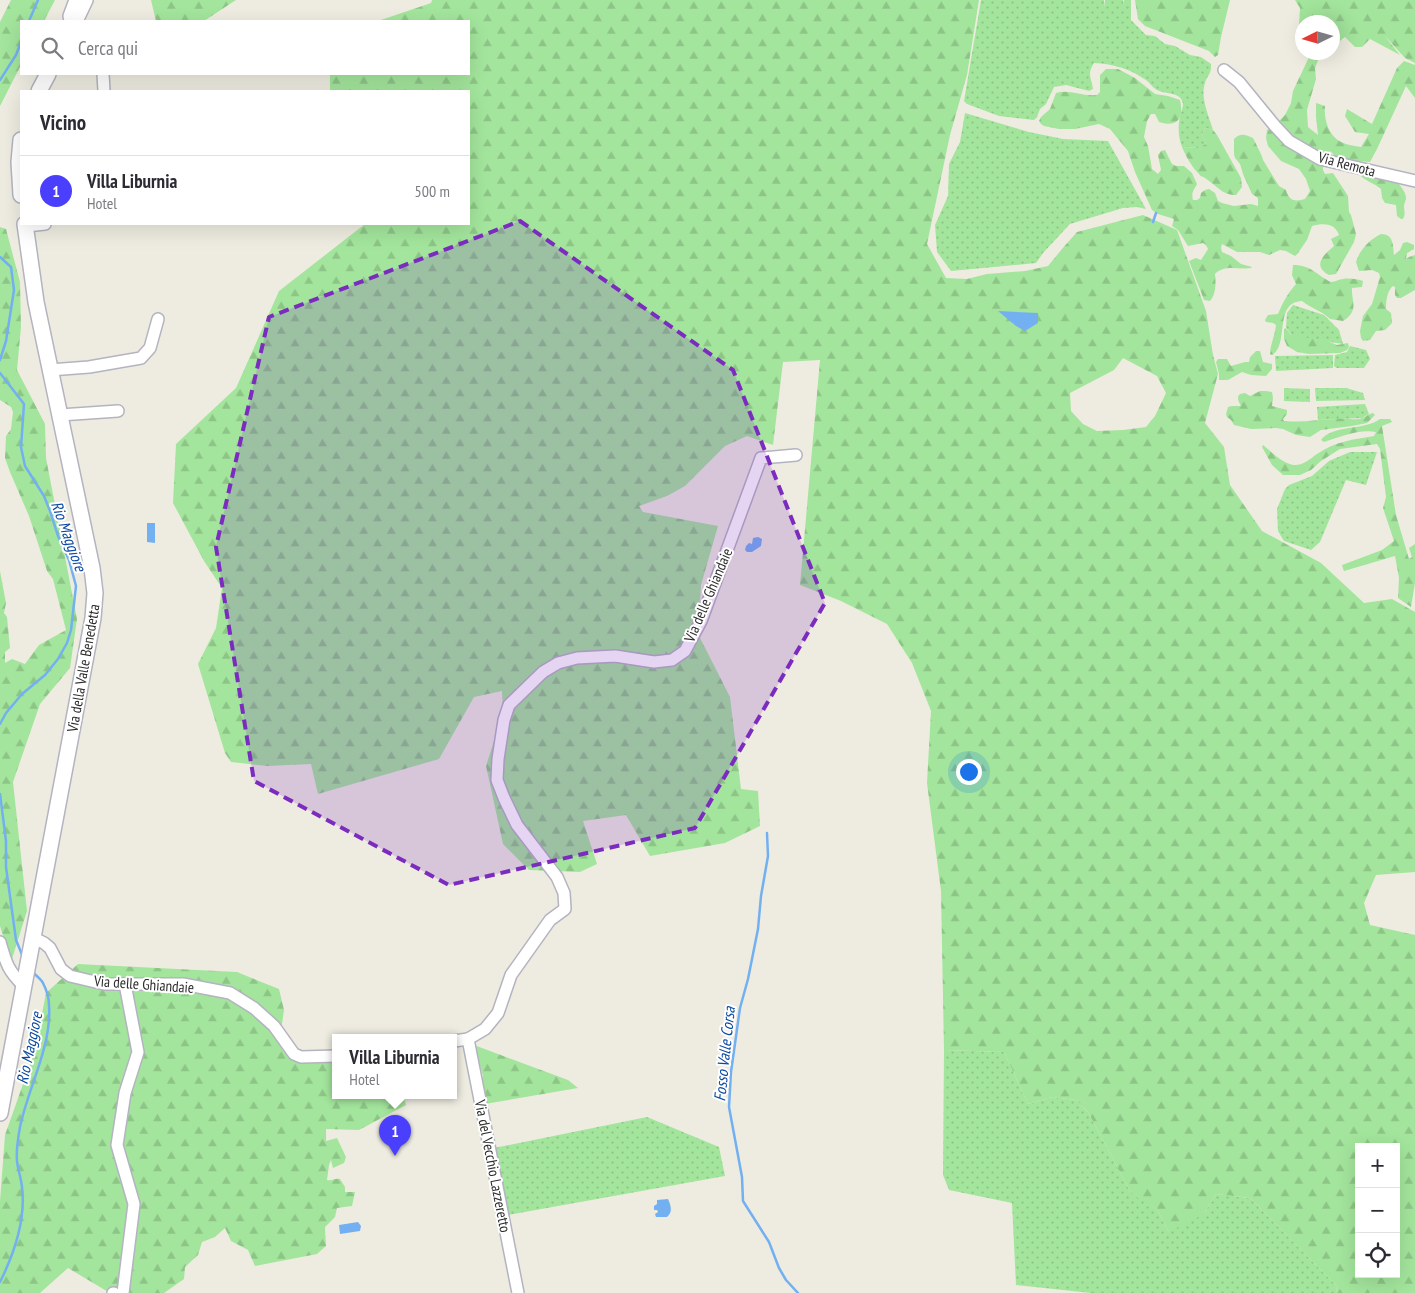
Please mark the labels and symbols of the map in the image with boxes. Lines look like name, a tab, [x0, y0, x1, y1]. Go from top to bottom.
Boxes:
north arrow	[1295, 15, 1340, 60]
street label: Via Remota	[1315, 147, 1378, 181]
water label: Rio Maggiore	[47, 498, 91, 575]
street label: Via delle Ghiandaie	[679, 545, 736, 646]
street label: Via della Valle Benedetta	[62, 603, 104, 734]
your location	[956, 759, 982, 785]
street label: Via delle Ghiandaie	[92, 971, 195, 997]
water label: Fosso Valle Corsa	[709, 1004, 739, 1102]
water label: Rio Maggiore	[12, 1009, 47, 1086]
street label: Via del Vecchio Lazzeretto	[471, 1097, 515, 1234]
pin: 1	[379, 1115, 411, 1156]

